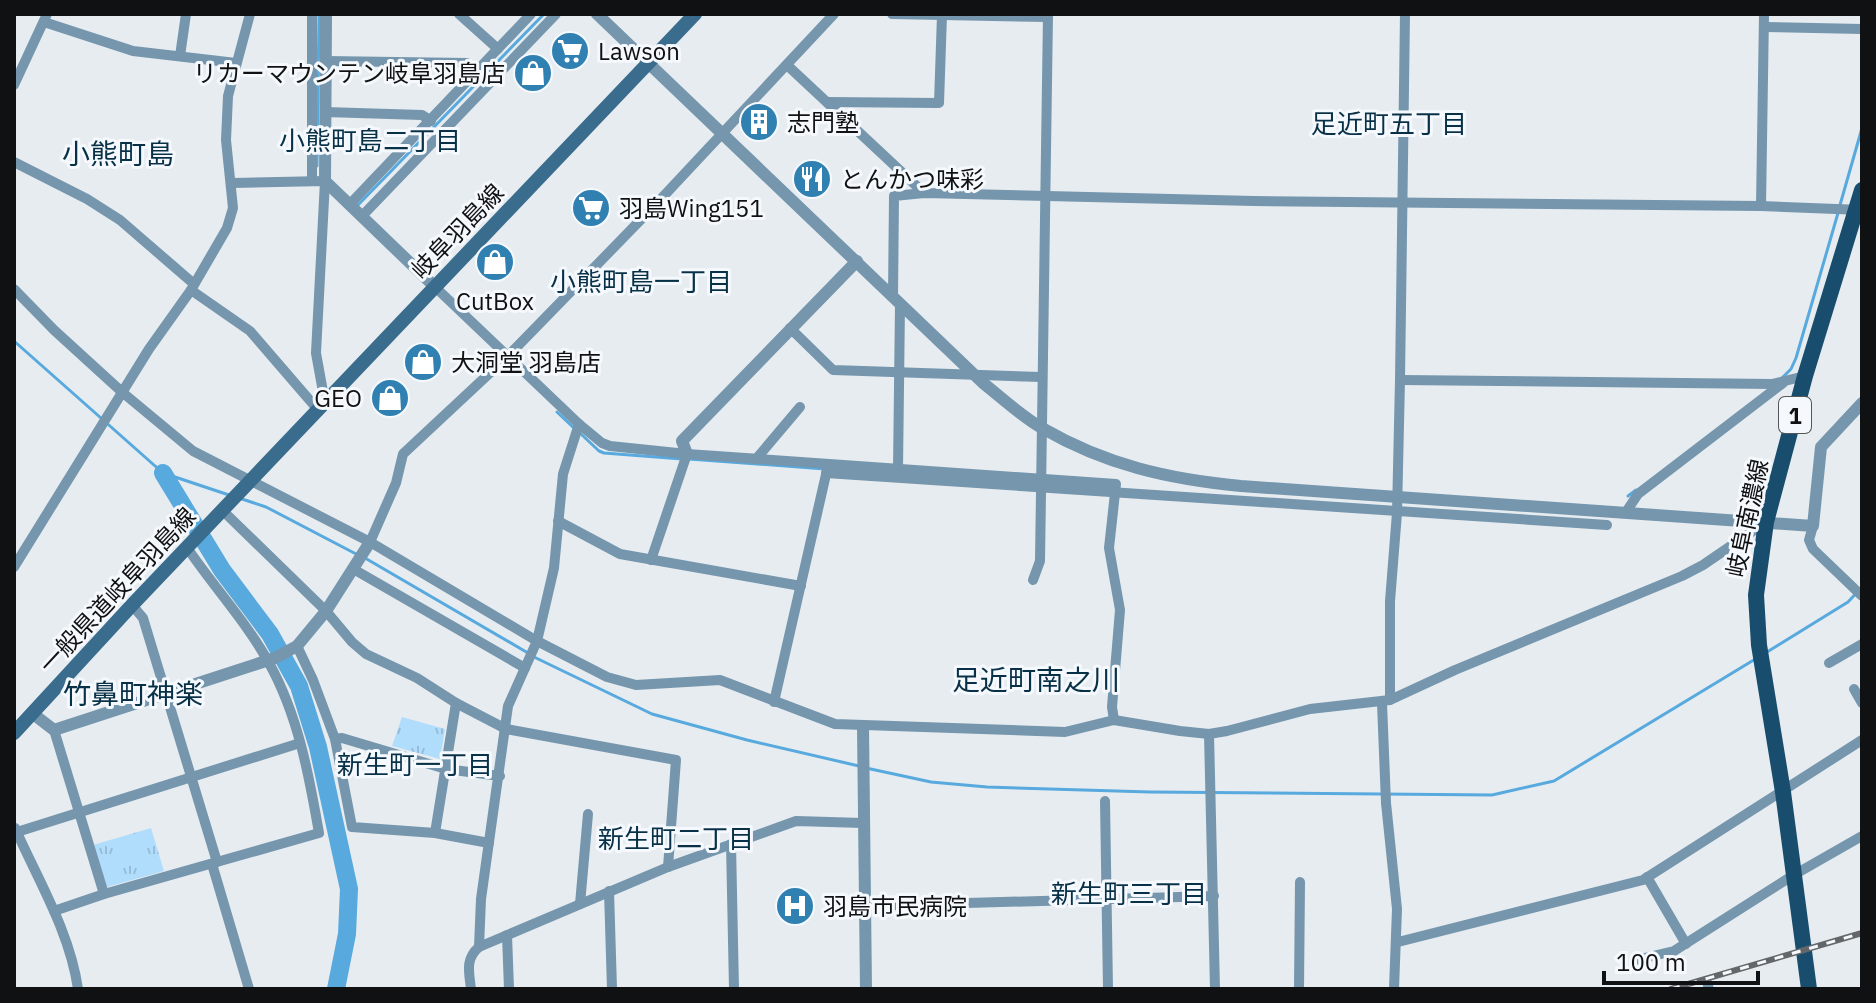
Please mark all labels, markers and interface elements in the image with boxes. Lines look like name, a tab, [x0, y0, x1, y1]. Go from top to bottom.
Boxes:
supermarket icon: Lawson	[549, 30, 591, 72]
place label: Lawson	[598, 35, 680, 67]
shop icon: リカーマウンテン岐阜羽島店	[512, 52, 554, 94]
place label: リカーマウンテン岐阜羽島店	[193, 57, 505, 89]
building icon: 志門塾	[738, 101, 780, 143]
place label: 志門塾	[787, 106, 859, 138]
district label: 足近町五丁目	[1311, 106, 1467, 140]
district label: 小熊町島二丁目	[279, 123, 461, 157]
district label: 小熊町島	[62, 135, 174, 172]
restaurant icon: とんかつ味彩	[791, 158, 833, 200]
place label: とんかつ味彩	[840, 163, 984, 195]
street label: 岐阜羽島線	[404, 177, 510, 285]
supermarket icon: 羽島Wing151	[570, 187, 612, 229]
place label: 羽島Wing151	[619, 192, 764, 224]
shop icon: CutBox	[474, 241, 516, 283]
district label: 小熊町島一丁目	[550, 264, 732, 298]
place label: CutBox	[456, 285, 534, 317]
shop icon: 大洞堂 羽島店	[402, 341, 444, 383]
place label: 大洞堂 羽島店	[451, 346, 601, 378]
shop icon: GEO	[369, 377, 411, 419]
place label: GEO	[314, 382, 362, 414]
road number: 1	[1779, 397, 1811, 433]
street label: 岐阜南濃線	[1719, 456, 1775, 580]
street label: 一般県道岐阜羽島線	[32, 500, 202, 680]
district label: 足近町南之川	[952, 661, 1120, 698]
district label: 竹鼻町神楽	[63, 675, 203, 712]
district label: 新生町一丁目	[337, 747, 493, 781]
district label: 新生町二丁目	[598, 821, 754, 855]
district label: 新生町三丁目	[1051, 876, 1207, 910]
hospital icon: 羽島市民病院	[774, 885, 816, 927]
place label: 羽島市民病院	[823, 890, 967, 922]
scale bar	[1604, 935, 1758, 985]
text: 100 m	[1616, 946, 1686, 978]

